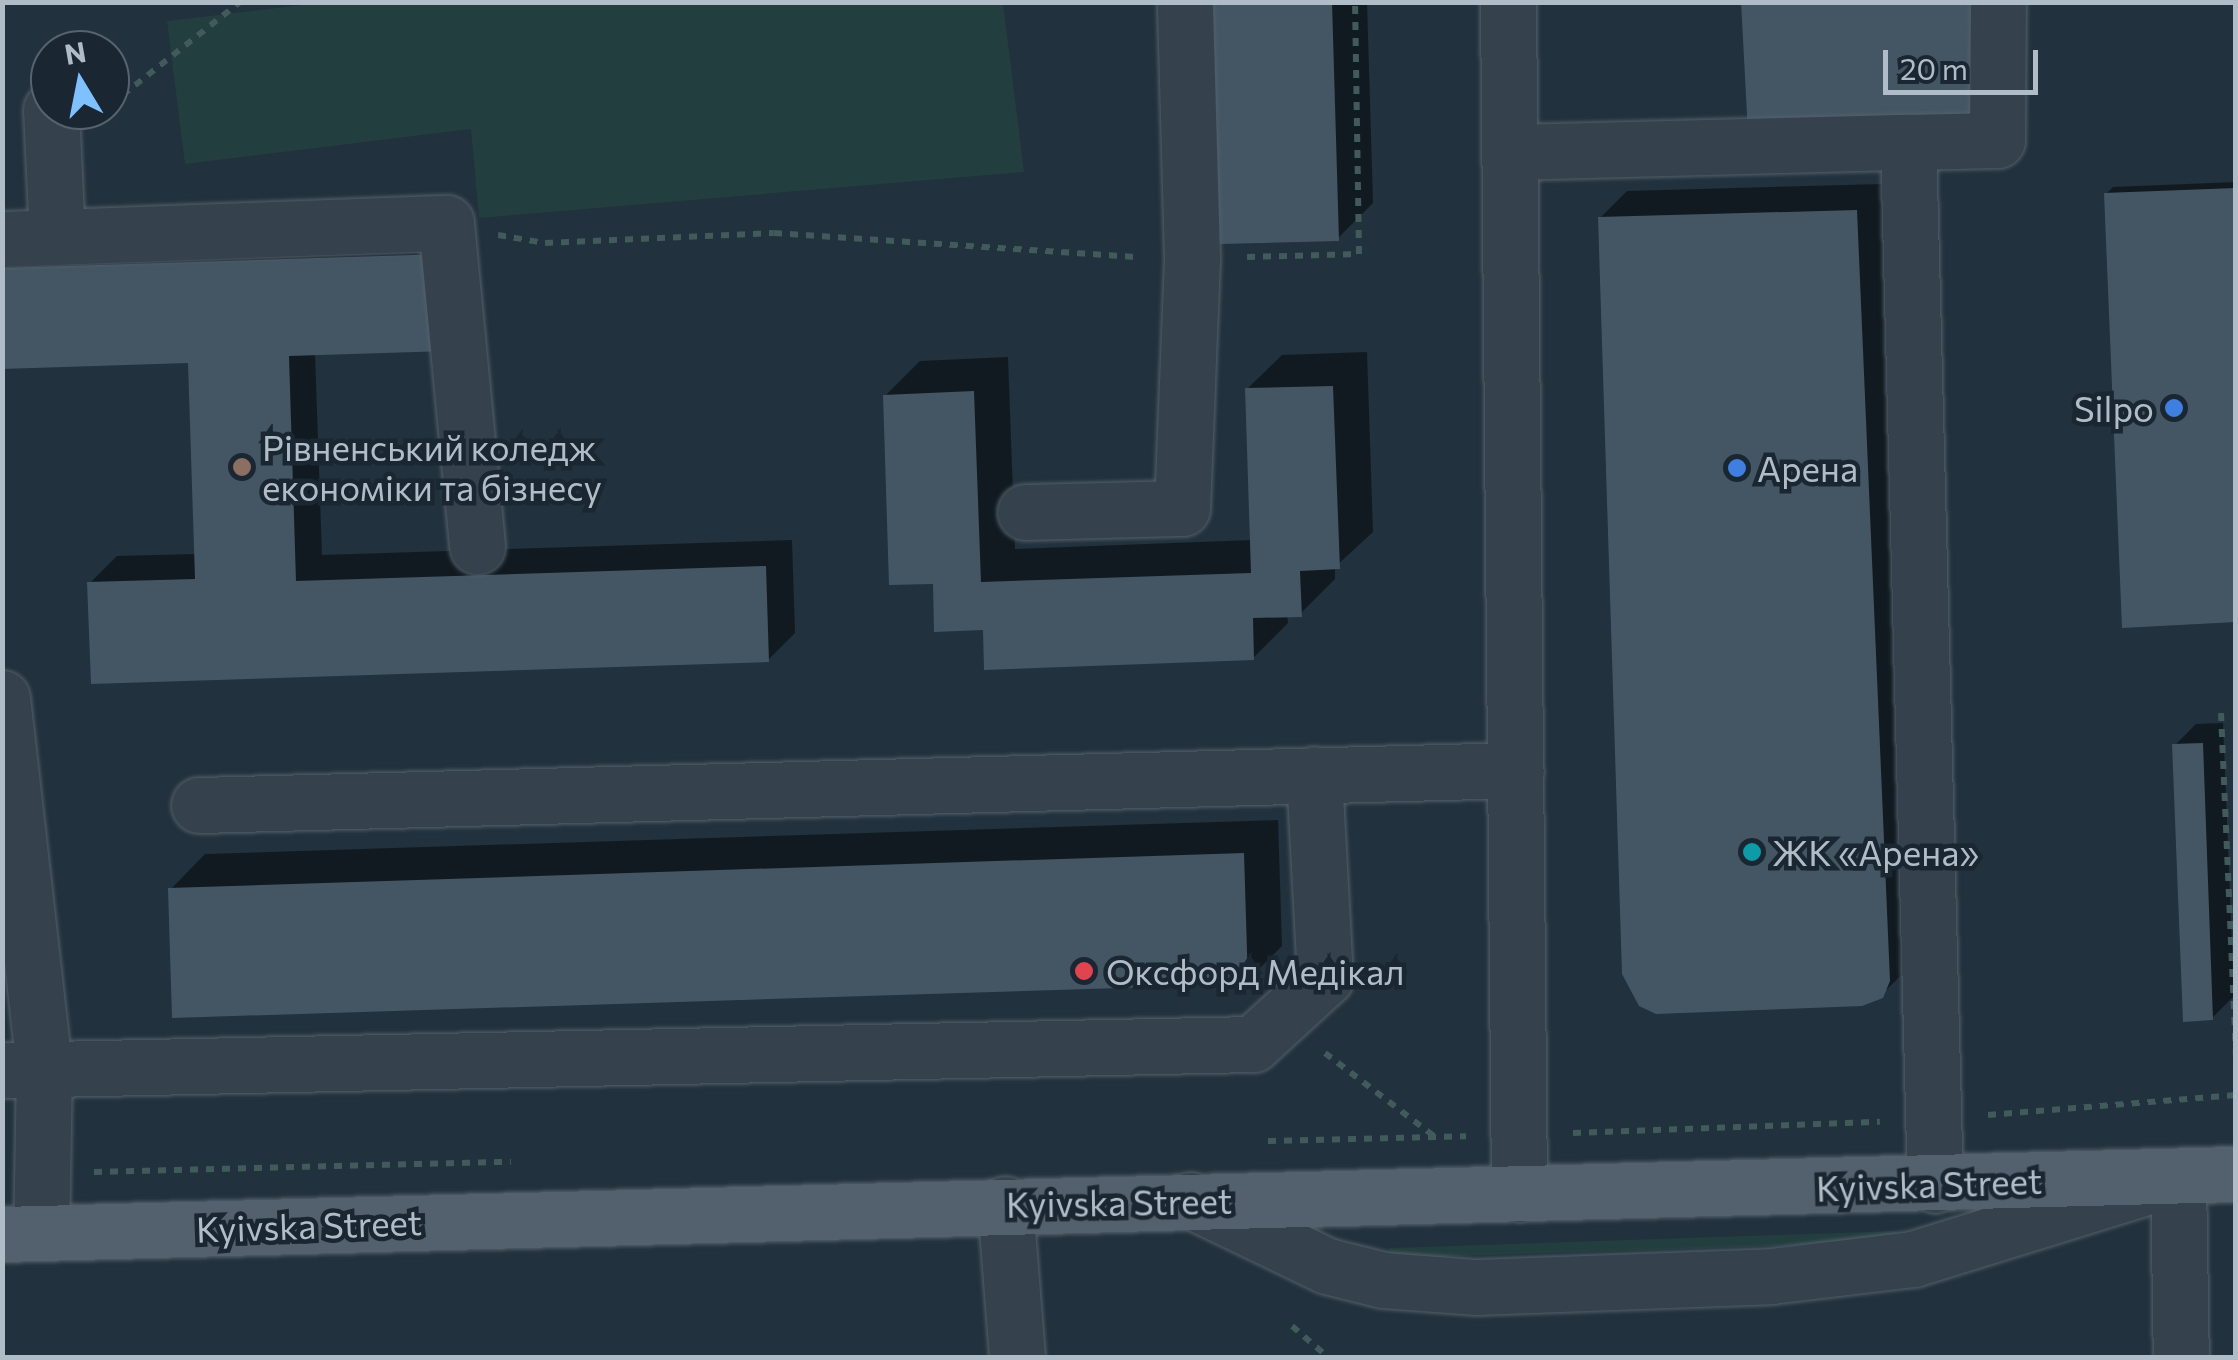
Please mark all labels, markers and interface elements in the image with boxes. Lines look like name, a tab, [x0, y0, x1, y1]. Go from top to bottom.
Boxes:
north arrow	[30, 30, 130, 130]
scale bar	[1888, 30, 2043, 92]
text: N	[62, 34, 88, 71]
text: 20 m	[1900, 49, 1968, 86]
place label: Silpo	[2074, 387, 2154, 429]
marker: Silpo	[2163, 397, 2185, 419]
place label: Рівненський коледж економіки та бізнесу	[262, 426, 602, 508]
place label: Арена	[1757, 447, 1858, 489]
marker: Рівненський коледж економіки та бізнесу	[231, 456, 253, 478]
marker: Арена	[1726, 457, 1748, 479]
place label: ЖК «Арена»	[1772, 831, 1979, 873]
marker: ЖК «Арена»	[1741, 841, 1763, 863]
place label: Оксфорд Медікал	[1106, 950, 1404, 992]
marker: Оксфорд Медікал	[1071, 958, 1097, 984]
street label: Kyivska Street	[1815, 1159, 2043, 1209]
street label: Kyivska Street	[1006, 1179, 1232, 1225]
street label: Kyivska Street	[195, 1200, 423, 1250]

